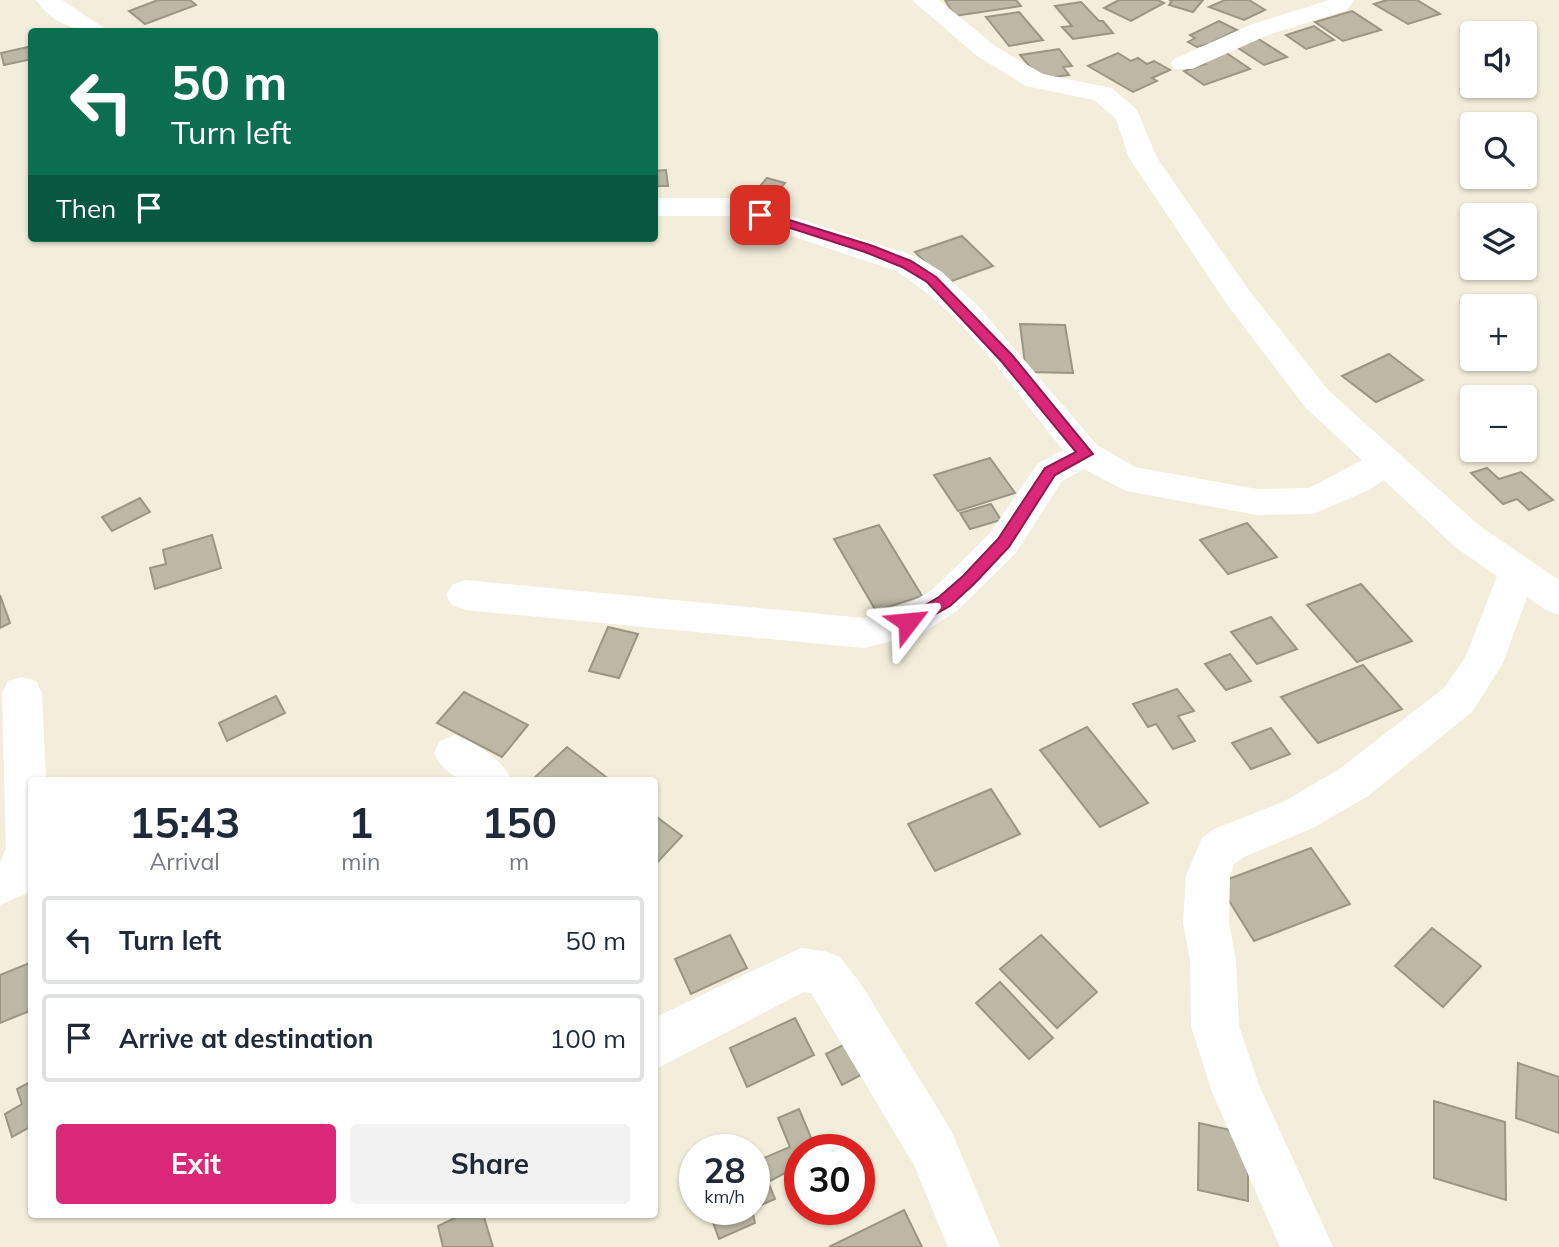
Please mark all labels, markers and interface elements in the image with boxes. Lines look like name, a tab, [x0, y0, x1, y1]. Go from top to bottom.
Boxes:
map controls	[1460, 21, 1537, 462]
button: sound	[1460, 21, 1537, 98]
text: 50 m	[171, 51, 287, 112]
icon: left	[56, 56, 147, 147]
text: Turn left	[171, 112, 291, 152]
button: search	[1460, 112, 1537, 189]
pin	[730, 185, 790, 245]
icon: arrive	[130, 189, 168, 227]
text: Then	[56, 192, 116, 225]
icon: arrive	[741, 196, 779, 234]
button: layers	[1460, 203, 1537, 280]
button: +	[1460, 294, 1537, 371]
button: −	[1460, 385, 1537, 462]
position arrow	[871, 585, 945, 659]
text: 15:43	[129, 796, 240, 849]
text: 1	[348, 796, 373, 849]
text: 150	[481, 796, 557, 849]
text: Arrival	[149, 847, 220, 876]
text: min	[341, 847, 380, 876]
text: m	[509, 847, 529, 876]
icon: left	[60, 921, 98, 959]
text: Turn left	[119, 924, 221, 957]
text: 50 m	[565, 924, 626, 957]
icon: arrive	[60, 1019, 98, 1057]
text: Arrive at destination	[119, 1022, 374, 1055]
text: 100 m	[550, 1022, 626, 1055]
button: Exit	[56, 1124, 336, 1204]
button: Share	[350, 1124, 630, 1204]
speed limit sign: 30	[784, 1134, 875, 1225]
text: 28	[703, 1148, 746, 1192]
text: km/h	[704, 1185, 745, 1208]

